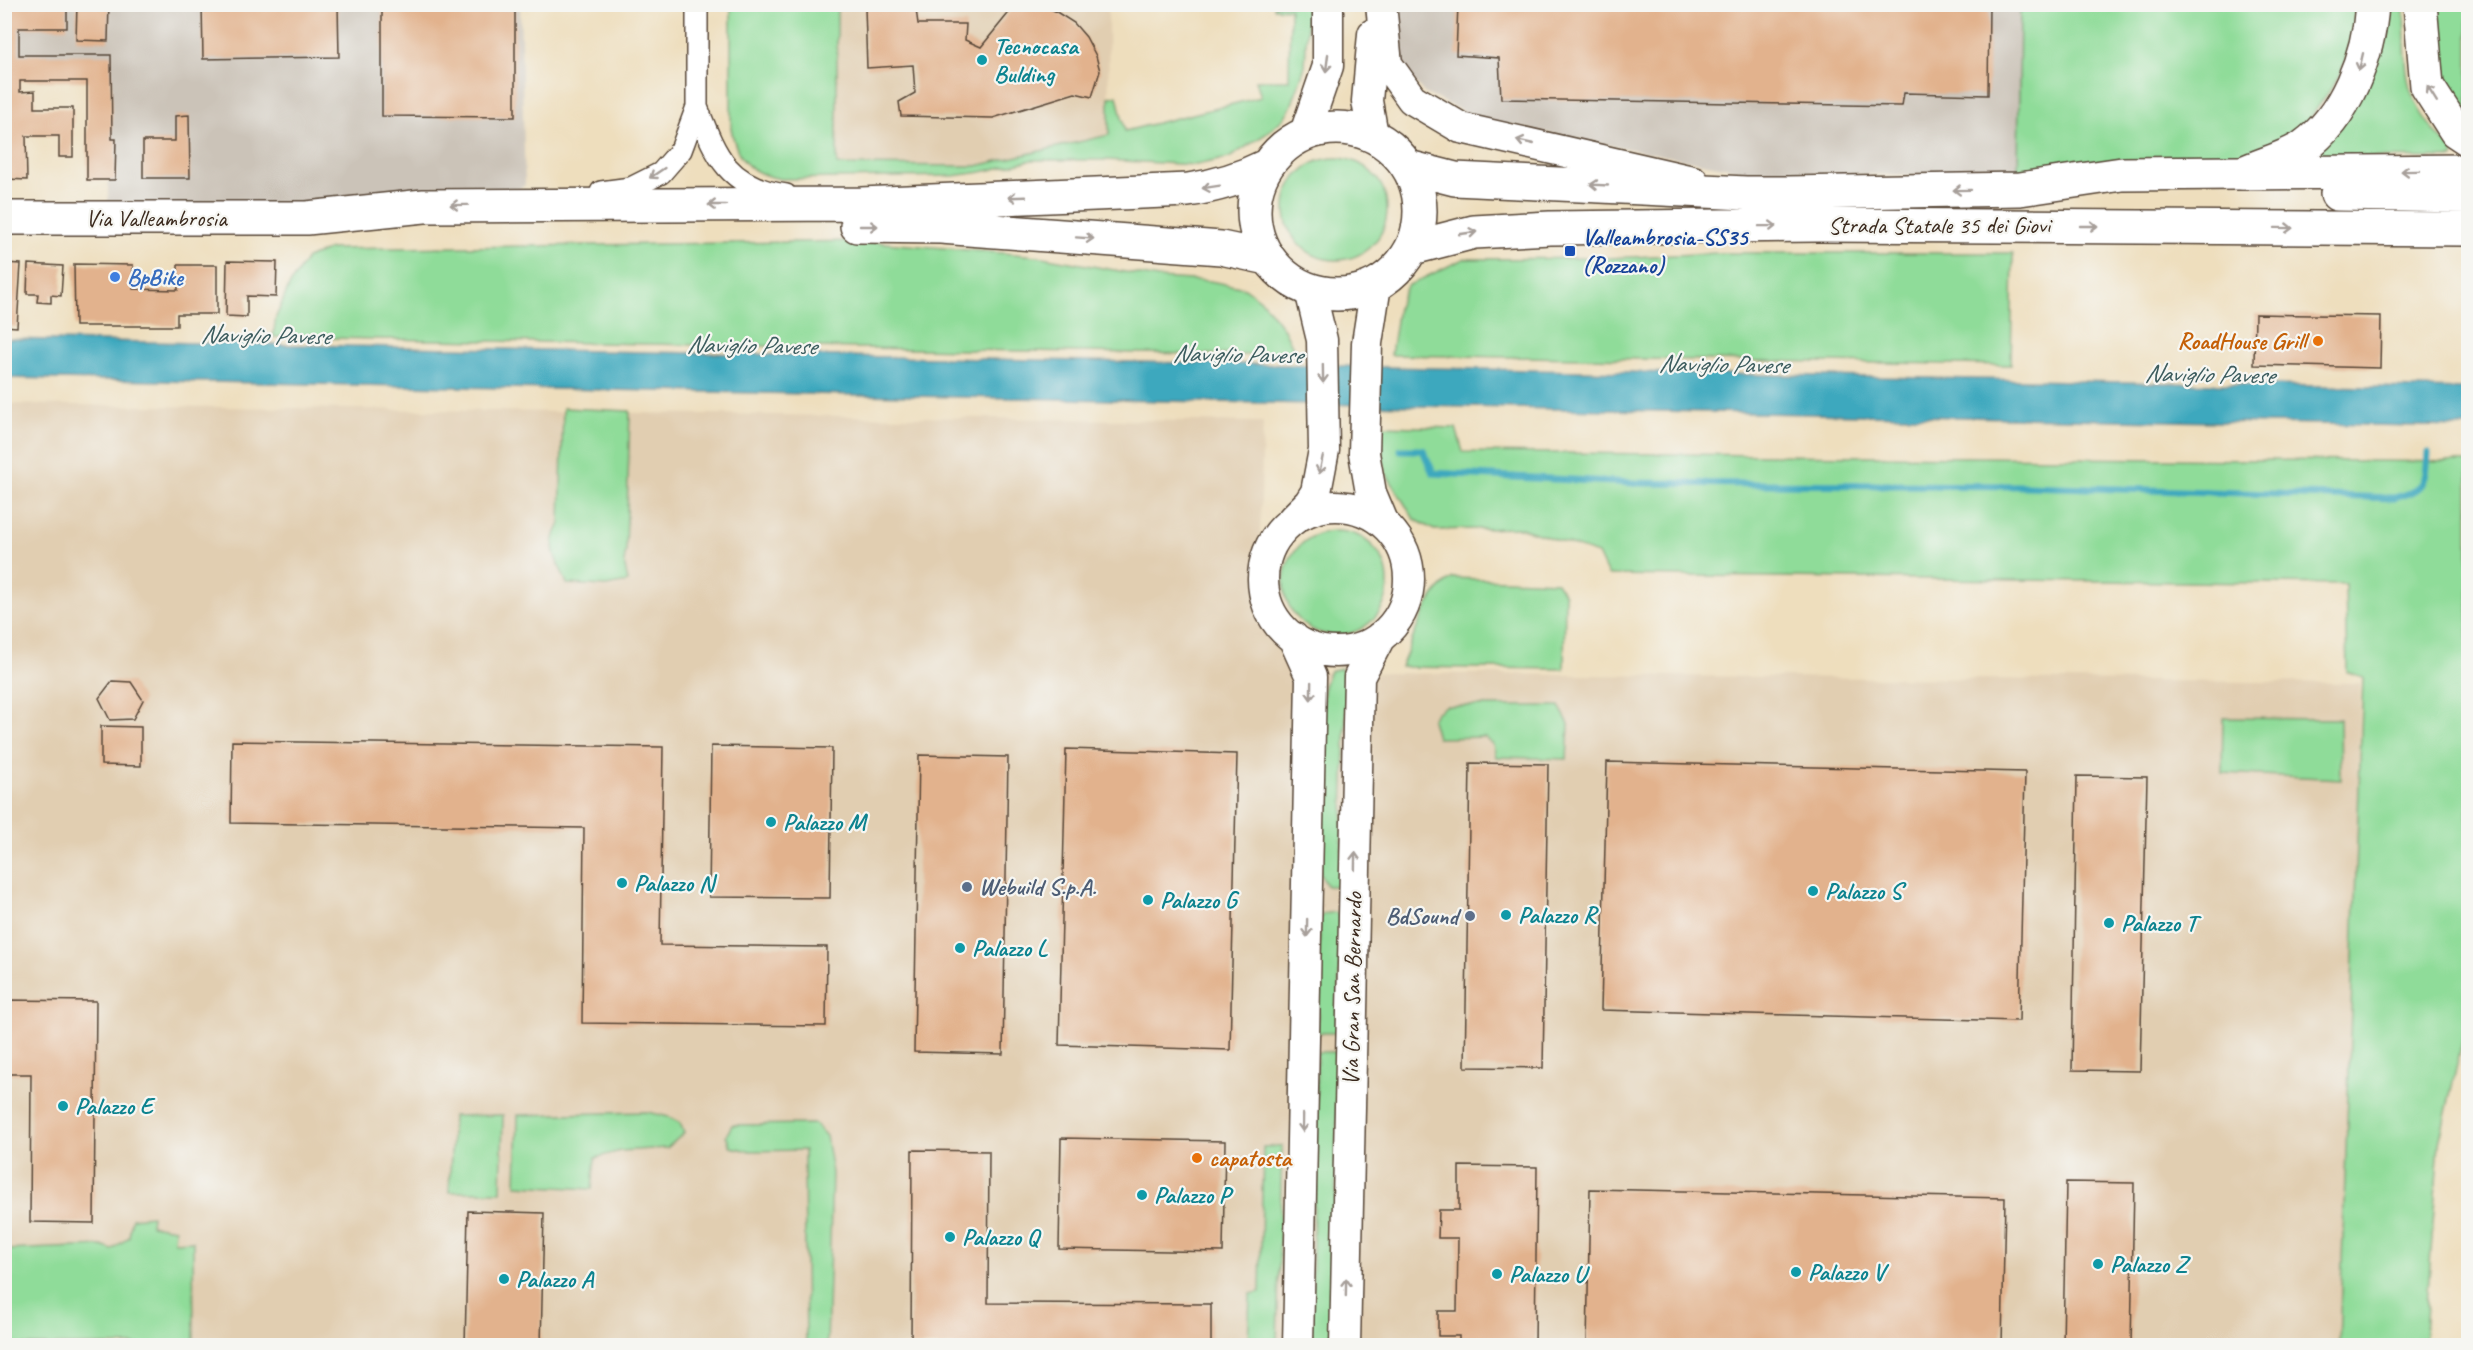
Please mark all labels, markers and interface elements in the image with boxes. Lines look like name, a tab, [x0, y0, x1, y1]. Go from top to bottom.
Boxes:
place label: Tecnocasa Bulding	[994, 31, 1080, 89]
one-way arrow	[1321, 52, 1332, 72]
one-way arrow	[2354, 52, 2366, 71]
marker: Tecnocasa Bulding	[975, 53, 989, 67]
one-way arrow	[2426, 86, 2439, 103]
one-way arrow	[1516, 136, 1535, 148]
one-way arrow	[2401, 165, 2421, 177]
one-way arrow	[648, 167, 665, 180]
one-way arrow	[1589, 179, 1609, 190]
one-way arrow	[1202, 181, 1222, 192]
one-way arrow	[1952, 184, 1972, 196]
one-way arrow	[1007, 191, 1027, 202]
one-way arrow	[707, 199, 727, 211]
one-way arrow	[449, 200, 469, 211]
street label: Via Valleambrosia	[85, 203, 228, 233]
street label: Strada Statale 35 dei Giovi	[1828, 210, 2053, 240]
one-way arrow	[859, 220, 879, 232]
one-way arrow	[1758, 220, 1778, 232]
one-way arrow	[2079, 220, 2099, 232]
place label: Valleambrosia-SS35 (Rozzano)	[1582, 222, 1750, 280]
one-way arrow	[2274, 222, 2294, 233]
one-way arrow	[1458, 228, 1478, 239]
one-way arrow	[1074, 233, 1094, 244]
marker: Valleambrosia-SS35 (Rozzano)	[1563, 244, 1577, 258]
place label: BpBike	[127, 262, 185, 292]
marker: BpBike	[108, 270, 122, 284]
water label: Naviglio Pavese	[200, 317, 335, 353]
place label: RoadHouse Grill	[2177, 326, 2311, 356]
water label: Naviglio Pavese	[686, 327, 821, 363]
marker: RoadHouse Grill	[2311, 334, 2325, 348]
water label: Naviglio Pavese	[1172, 336, 1307, 372]
water label: Naviglio Pavese	[1658, 346, 1793, 382]
water label: Naviglio Pavese	[2144, 356, 2279, 392]
one-way arrow	[1317, 363, 1329, 383]
one-way arrow	[1315, 455, 1326, 475]
one-way arrow	[1305, 681, 1317, 701]
place label: Palazzo M	[783, 807, 869, 837]
marker: Palazzo M	[764, 815, 778, 829]
one-way arrow	[1349, 852, 1360, 872]
place label: Palazzo N	[634, 868, 718, 898]
place label: Webuild S.p.A.	[979, 872, 1097, 902]
marker: Palazzo N	[615, 876, 629, 890]
place label: Palazzo S	[1825, 876, 1907, 906]
marker: Webuild S.p.A.	[960, 880, 974, 894]
marker: Palazzo S	[1806, 884, 1820, 898]
place label: Palazzo G	[1160, 885, 1240, 915]
street label: Via Gran San Bernardo	[1335, 891, 1369, 1086]
marker: Palazzo G	[1141, 893, 1155, 907]
place label: Palazzo R	[1518, 900, 1600, 930]
place label: BdSound	[1386, 901, 1462, 931]
marker: Palazzo R	[1499, 908, 1513, 922]
place label: Palazzo T	[2121, 908, 2202, 938]
marker: BdSound	[1463, 909, 1477, 923]
marker: Palazzo T	[2102, 916, 2116, 930]
one-way arrow	[1301, 918, 1313, 938]
place label: Palazzo L	[972, 933, 1049, 963]
marker: Palazzo L	[953, 941, 967, 955]
place label: Palazzo E	[75, 1091, 156, 1121]
marker: Palazzo E	[56, 1099, 70, 1113]
one-way arrow	[1297, 1113, 1309, 1133]
place label: capatosta	[1209, 1143, 1293, 1173]
marker: capatosta	[1190, 1151, 1204, 1165]
place label: Palazzo P	[1154, 1180, 1234, 1210]
marker: Palazzo P	[1135, 1188, 1149, 1202]
place label: Palazzo Q	[962, 1222, 1042, 1252]
marker: Palazzo Q	[943, 1230, 957, 1244]
place label: Palazzo Z	[2110, 1249, 2192, 1279]
place label: Palazzo V	[1808, 1257, 1890, 1287]
marker: Palazzo Z	[2091, 1257, 2105, 1271]
place label: Palazzo U	[1509, 1259, 1591, 1289]
place label: Palazzo A	[516, 1264, 595, 1294]
marker: Palazzo V	[1789, 1265, 1803, 1279]
marker: Palazzo U	[1490, 1267, 1504, 1281]
marker: Palazzo A	[497, 1272, 511, 1286]
one-way arrow	[1340, 1278, 1352, 1298]

